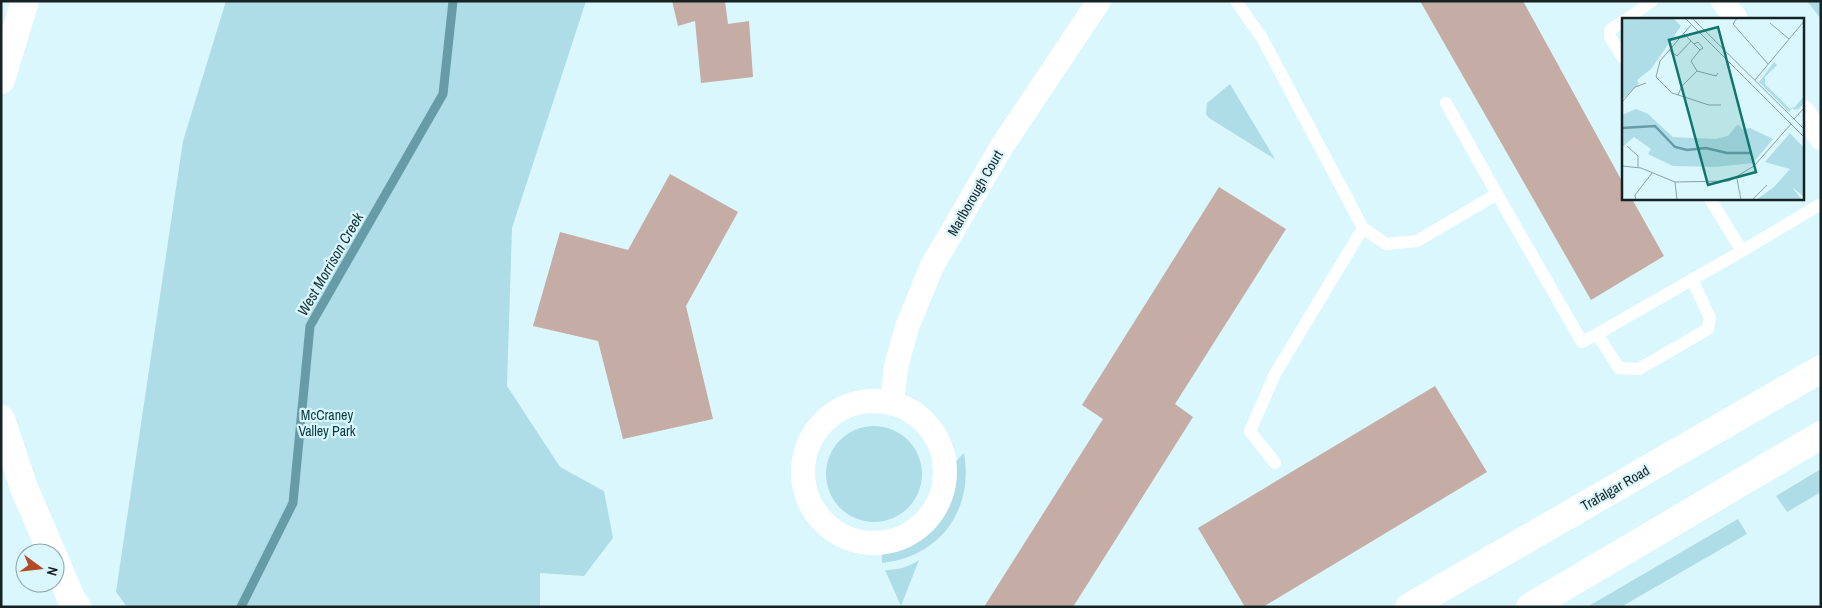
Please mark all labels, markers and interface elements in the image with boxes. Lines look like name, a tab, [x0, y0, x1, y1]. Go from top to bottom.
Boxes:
inset map	[1622, 18, 1804, 200]
street label: Marlborough Court	[943, 147, 1007, 239]
water label: West Morrison Creek	[292, 208, 368, 319]
park label: McCraney Valley Park	[298, 406, 356, 440]
street label: Trafalgar Road	[1578, 461, 1652, 515]
north arrow	[15, 543, 65, 593]
text: N	[43, 565, 62, 578]

